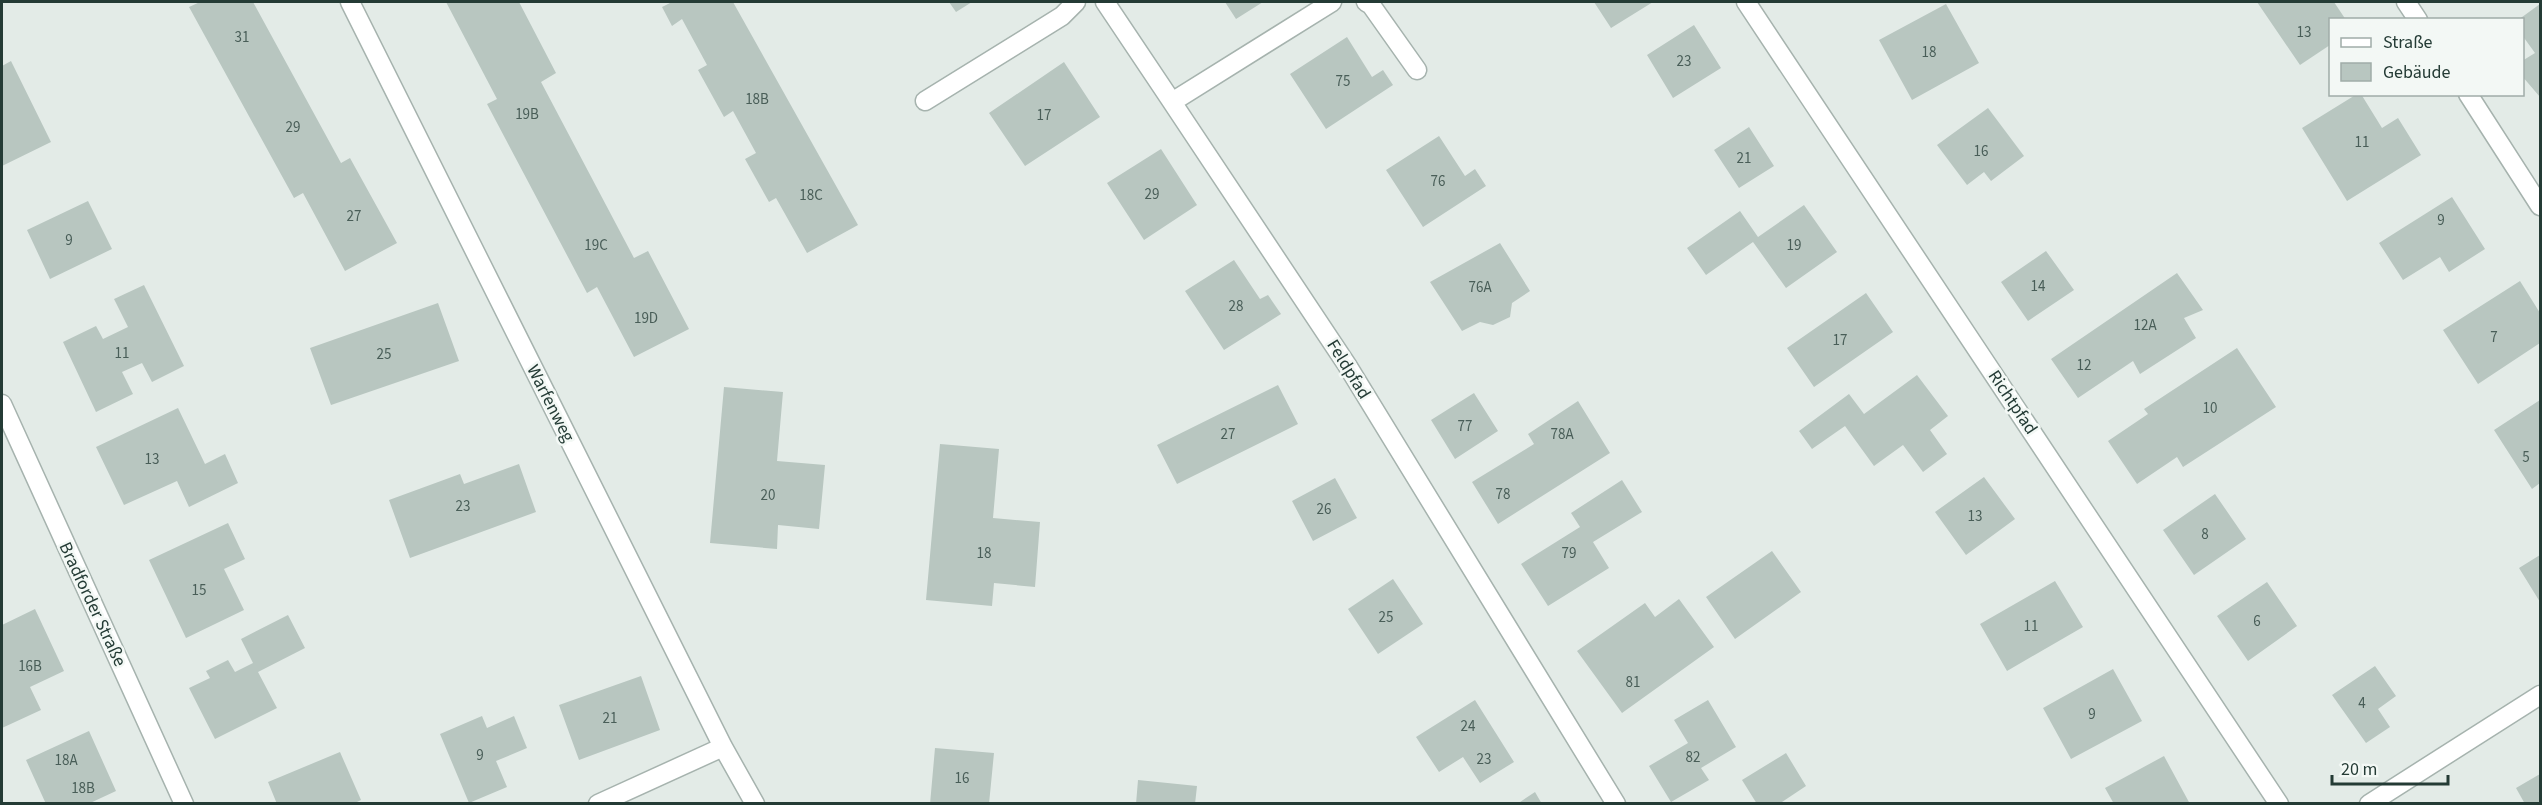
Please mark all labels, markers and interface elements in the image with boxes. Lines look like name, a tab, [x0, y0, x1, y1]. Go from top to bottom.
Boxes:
legend	[2329, 18, 2524, 96]
house number: 13	[2297, 22, 2311, 43]
house number: 31	[235, 27, 249, 48]
text: Straße	[2383, 30, 2433, 55]
house number: 18	[1922, 42, 1936, 63]
house number: 23	[1677, 51, 1691, 72]
text: Gebäude	[2383, 60, 2451, 85]
house number: 75	[1336, 71, 1350, 92]
house number: 18B	[745, 89, 769, 110]
house number: 19B	[515, 104, 539, 125]
house number: 17	[1037, 105, 1051, 126]
house number: 29	[286, 117, 300, 138]
house number: 11	[2355, 132, 2369, 153]
house number: 16	[1974, 141, 1988, 162]
house number: 21	[1737, 148, 1751, 169]
house number: 76	[1431, 171, 1445, 192]
house number: 29	[1145, 184, 1159, 205]
house number: 18C	[799, 185, 823, 206]
house number: 27	[347, 206, 361, 227]
house number: 9	[2437, 210, 2445, 231]
house number: 9	[65, 230, 73, 251]
house number: 19C	[584, 235, 608, 256]
house number: 19	[1787, 235, 1801, 256]
house number: 14	[2031, 276, 2046, 297]
house number: 76A	[1468, 277, 1492, 298]
house number: 28	[1229, 296, 1243, 317]
house number: 19D	[634, 308, 658, 329]
house number: 12A	[2133, 315, 2157, 336]
house number: 7	[2490, 327, 2498, 348]
house number: 17	[1833, 330, 1847, 351]
street label: Feldpfad	[1320, 335, 1377, 404]
house number: 11	[115, 343, 129, 364]
house number: 25	[377, 344, 391, 365]
house number: 12	[2077, 355, 2091, 376]
street label: Warfenweg	[520, 360, 581, 446]
street label: Richtpfad	[1982, 365, 2043, 439]
house number: 10	[2203, 398, 2217, 419]
house number: 77	[1458, 416, 1472, 437]
house number: 27	[1221, 424, 1235, 445]
house number: 78A	[1550, 424, 1574, 445]
house number: 5	[2522, 447, 2530, 468]
house number: 13	[145, 449, 159, 470]
house number: 78	[1496, 484, 1510, 505]
house number: 20	[761, 485, 775, 506]
house number: 23	[456, 496, 470, 517]
house number: 26	[1317, 499, 1331, 520]
house number: 13	[1968, 506, 1982, 527]
house number: 8	[2201, 524, 2209, 545]
street label: Bradforder Straße	[53, 538, 132, 671]
house number: 18	[977, 543, 991, 564]
house number: 79	[1562, 543, 1576, 564]
house number: 15	[192, 580, 206, 601]
house number: 25	[1379, 607, 1393, 628]
house number: 6	[2253, 611, 2261, 632]
house number: 11	[2024, 616, 2038, 637]
house number: 16B	[18, 656, 42, 677]
house number: 81	[1626, 672, 1640, 693]
house number: 4	[2358, 693, 2366, 714]
house number: 9	[2088, 704, 2096, 725]
house number: 21	[603, 708, 617, 729]
house number: 24	[1461, 716, 1476, 737]
house number: 9	[476, 745, 484, 766]
house number: 82	[1686, 747, 1700, 768]
scale bar	[2332, 748, 2448, 786]
house number: 23	[1477, 749, 1491, 770]
house number: 18A	[54, 750, 78, 771]
text: 20 m	[2341, 757, 2377, 782]
house number: 16	[955, 768, 969, 789]
house number: 18B	[71, 778, 95, 799]

